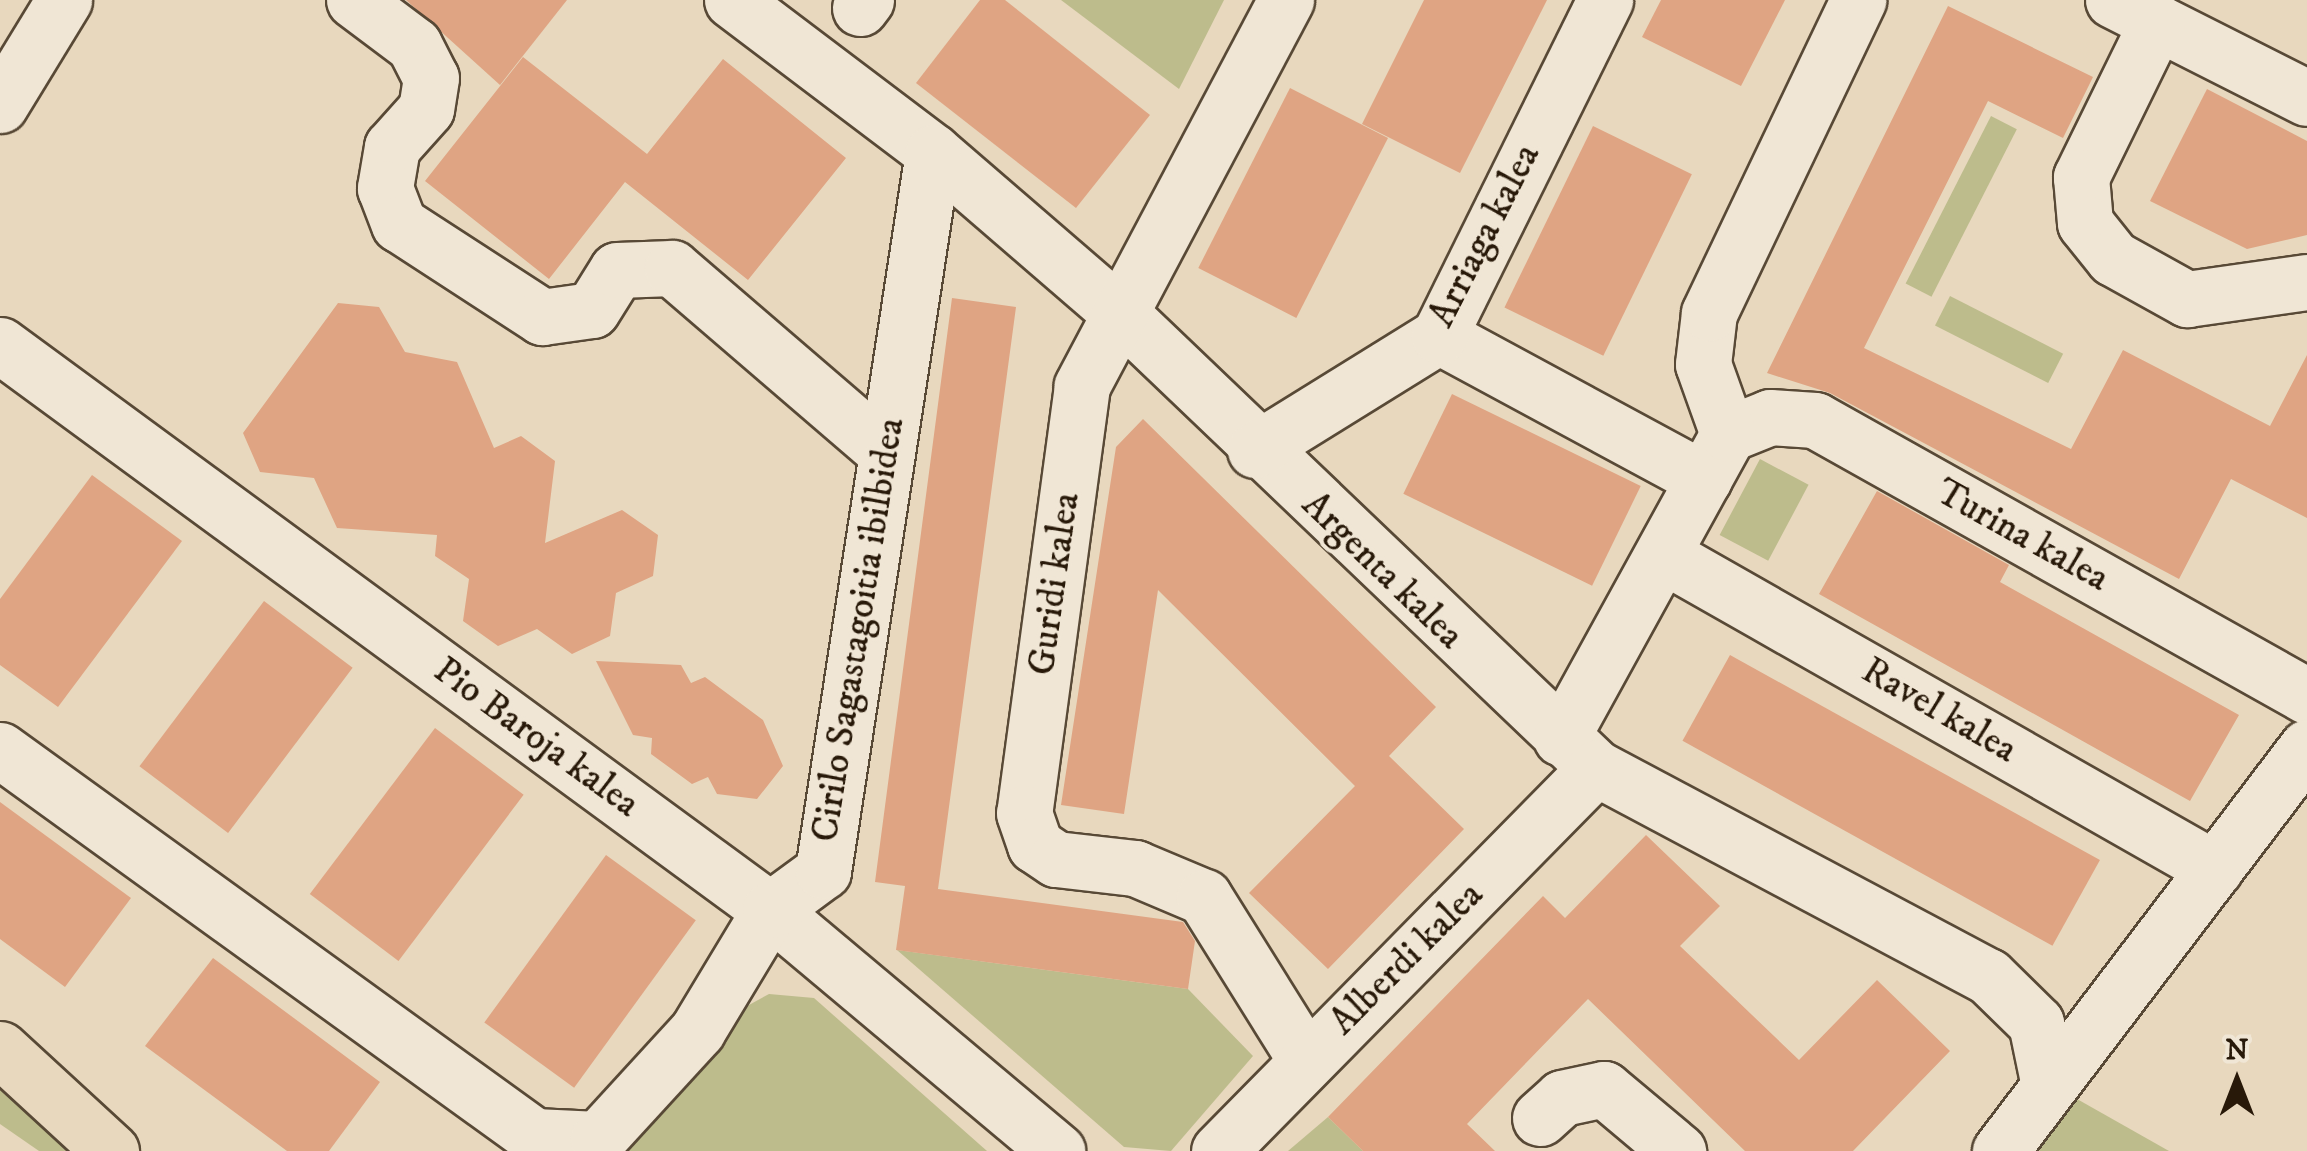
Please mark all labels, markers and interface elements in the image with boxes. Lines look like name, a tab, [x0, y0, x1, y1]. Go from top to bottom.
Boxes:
street label: Arriaga kalea	[1419, 137, 1551, 335]
street label: Cirilo Sagastagoitia ibilbidea	[803, 415, 915, 845]
street label: Turina kalea	[1928, 470, 2116, 602]
street label: Argenta kalea	[1292, 483, 1472, 659]
street label: Guridi kalea	[1020, 490, 1090, 678]
street label: Pio Baroja kalea	[424, 648, 648, 828]
street label: Ravel kalea	[1853, 648, 2025, 774]
street label: Alberdi kalea	[1321, 873, 1493, 1045]
north arrow	[2187, 1031, 2287, 1131]
text: N	[2226, 1033, 2248, 1068]

